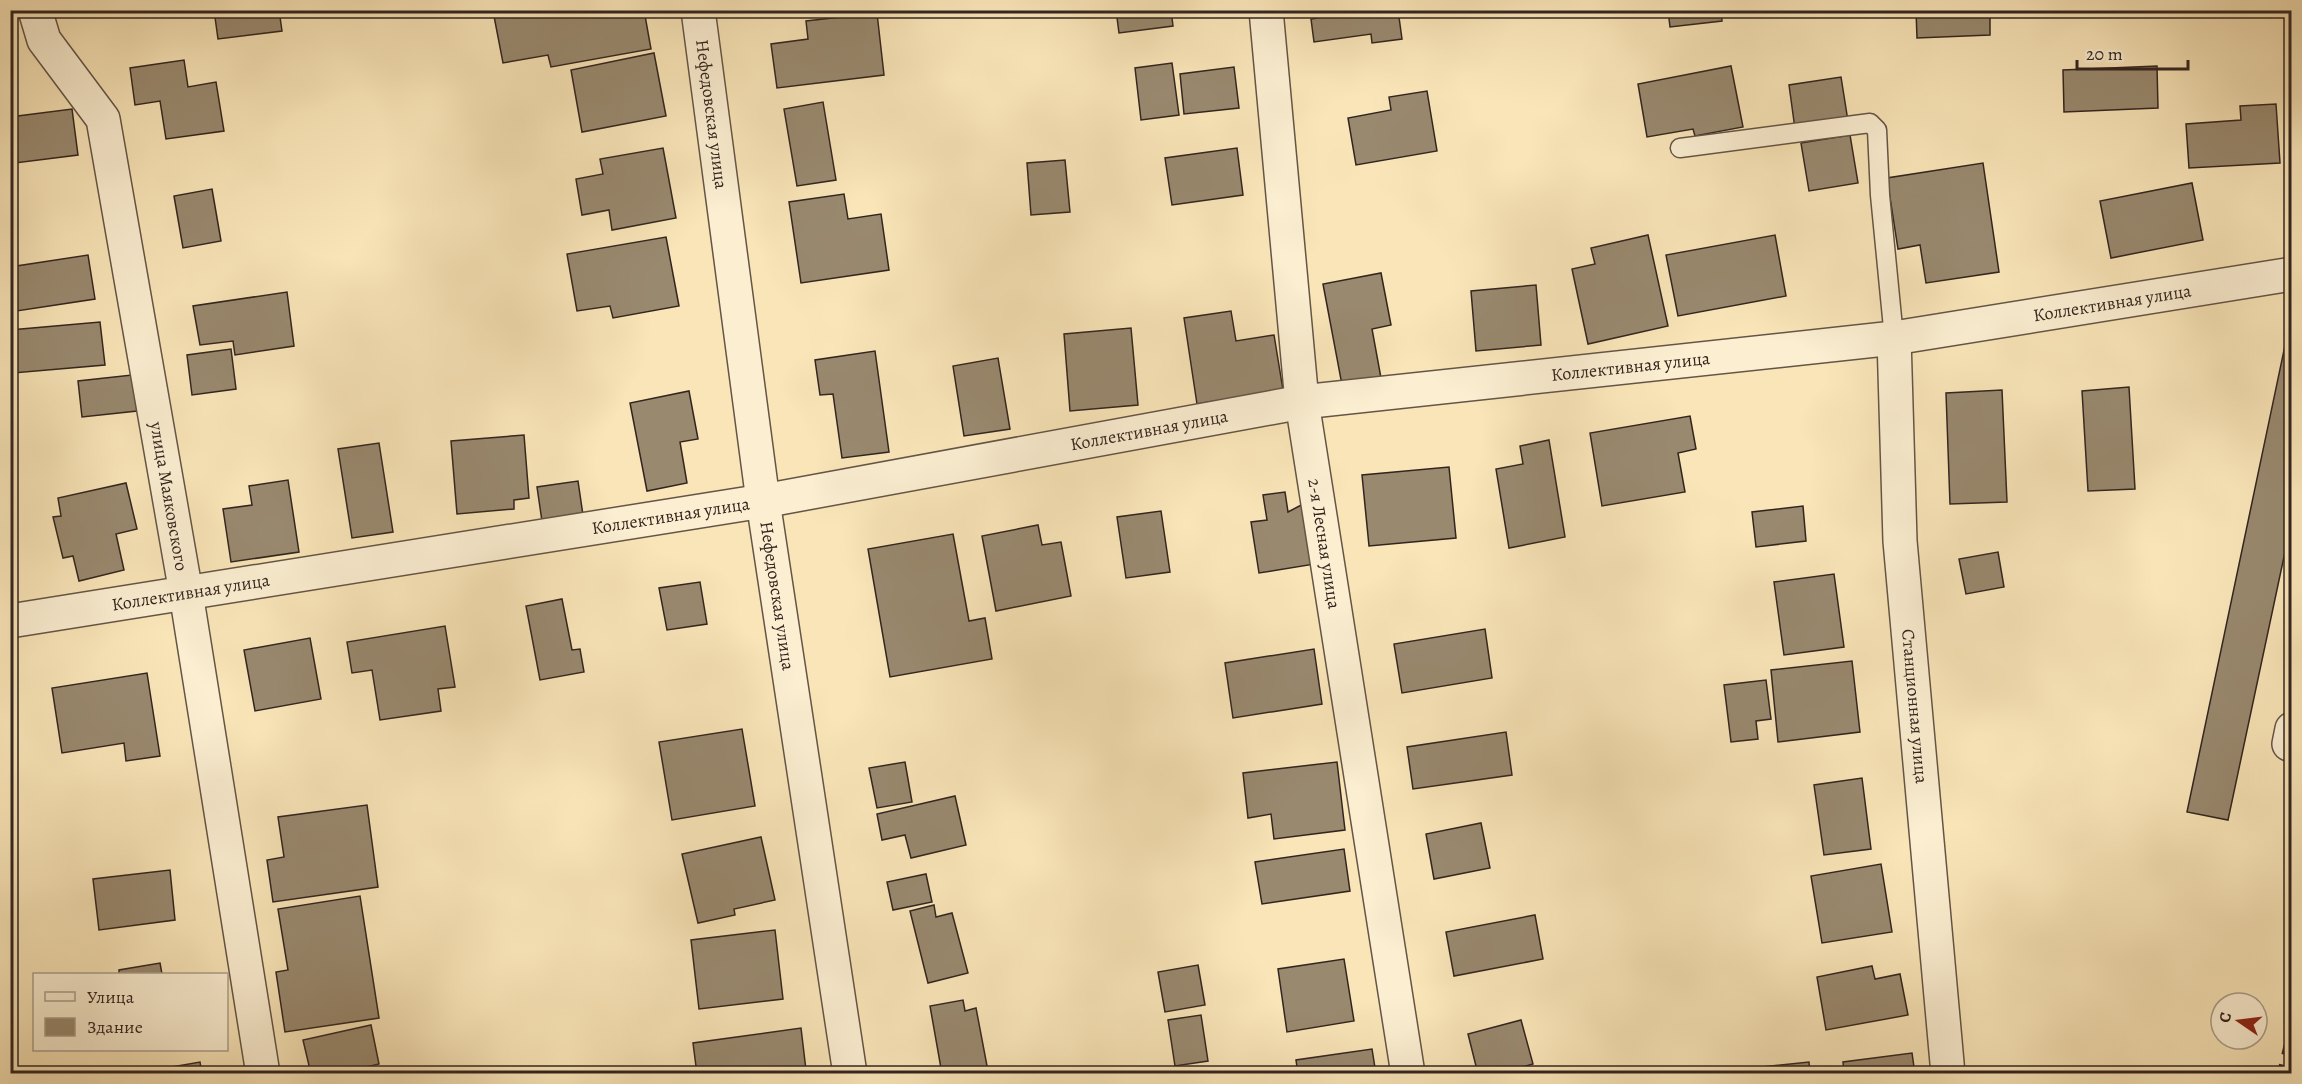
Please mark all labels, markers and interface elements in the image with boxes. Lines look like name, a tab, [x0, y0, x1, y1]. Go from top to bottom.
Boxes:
scale bar	[2077, 33, 2188, 71]
street label: Нефедовская улица	[690, 38, 734, 191]
text: 20 m	[2086, 42, 2123, 66]
street label: Коллективная улица	[2031, 278, 2194, 327]
street label: Коллективная улица	[1550, 346, 1712, 387]
street label: Коллективная улица	[1068, 404, 1230, 456]
street label: улица Маяковского	[144, 419, 194, 573]
street label: 2-я Лесная улица	[1302, 477, 1347, 611]
street label: Коллективная улица	[590, 491, 752, 540]
street label: Нефедовская улица	[754, 519, 801, 673]
street label: Коллективная улица	[110, 568, 272, 617]
street label: Станционная улица	[1896, 628, 1934, 785]
legend	[33, 973, 228, 1051]
text: Улица	[87, 985, 135, 1009]
north arrow	[2209, 991, 2269, 1051]
text: С	[2214, 1010, 2237, 1025]
text: Здание	[87, 1015, 143, 1039]

